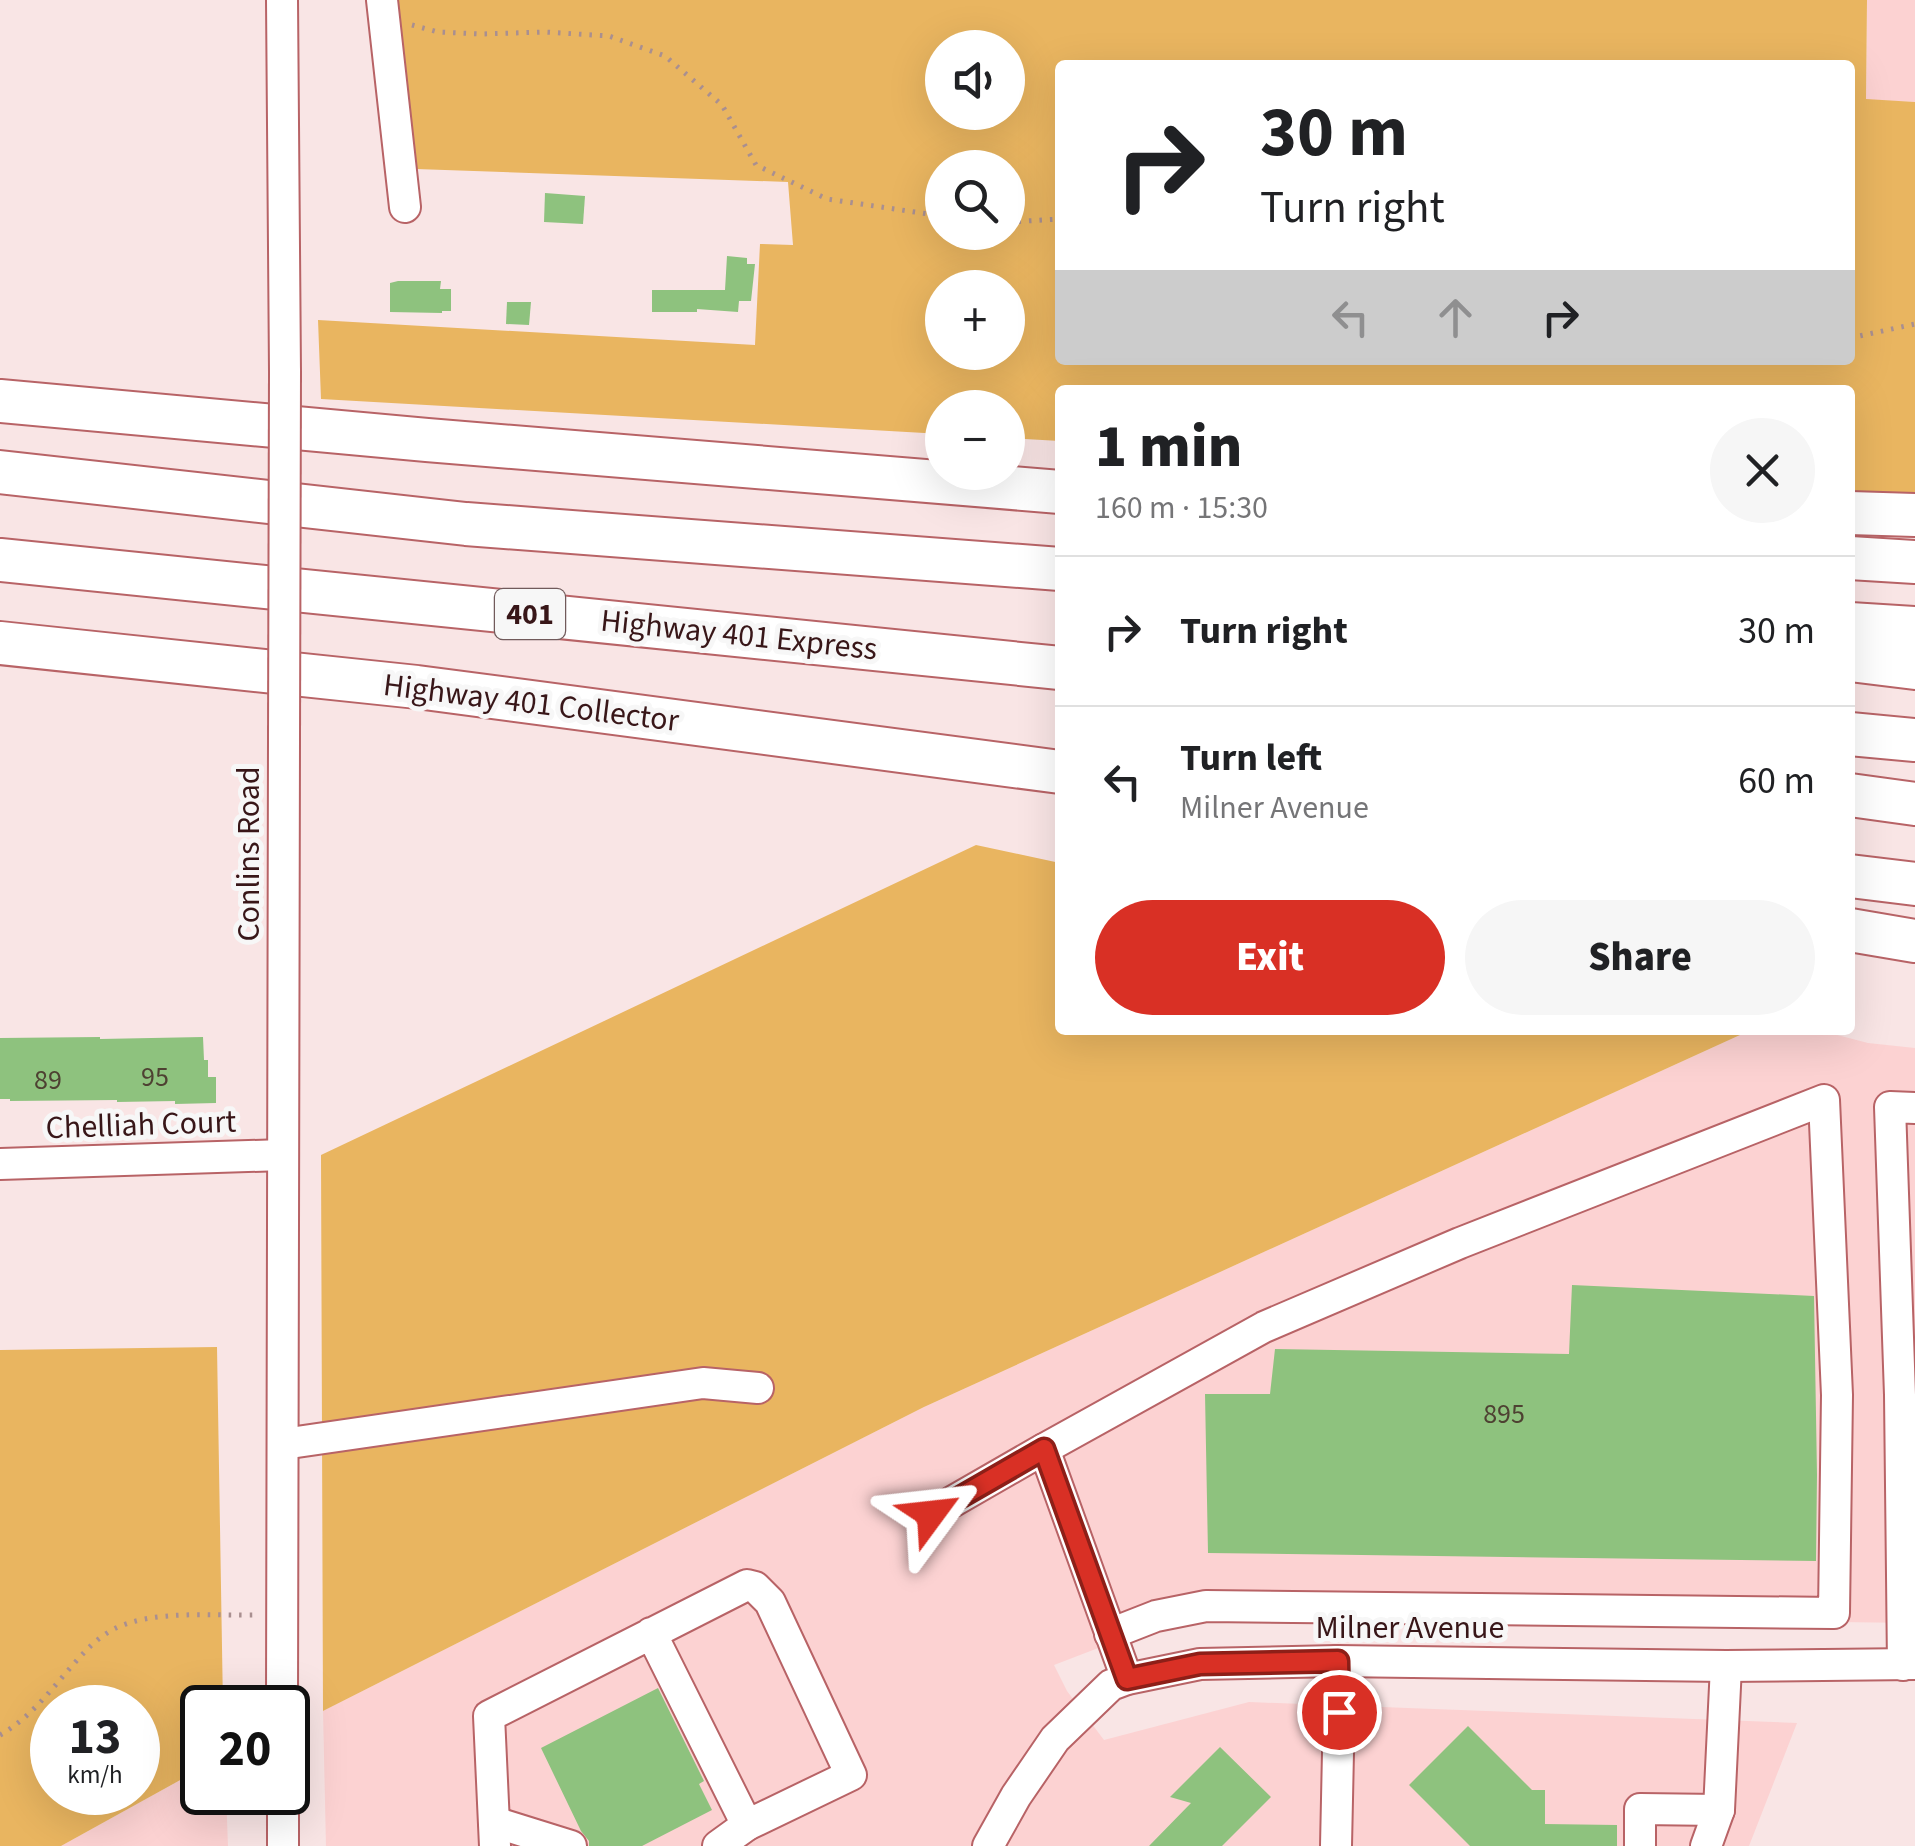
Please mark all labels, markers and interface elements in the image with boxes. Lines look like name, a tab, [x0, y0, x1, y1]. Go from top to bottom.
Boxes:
map controls	[925, 30, 1025, 490]
button: sound	[925, 30, 1025, 130]
text: 30 m	[1260, 83, 1408, 183]
icon: right	[1095, 100, 1225, 230]
button: search	[925, 150, 1025, 250]
text: Turn right	[1260, 176, 1445, 240]
button: +	[925, 270, 1025, 370]
icon: left	[1323, 290, 1378, 345]
icon: ahead	[1428, 290, 1483, 345]
icon: right	[1533, 290, 1588, 345]
button: −	[925, 390, 1025, 490]
text: 1 min	[1095, 405, 1242, 490]
button: close	[1710, 418, 1815, 523]
text: 160 m · 15:30	[1095, 485, 1268, 531]
road number: 401	[495, 589, 565, 639]
street label: Highway 401 Express	[598, 598, 880, 672]
icon: right	[1095, 604, 1150, 659]
text: Turn right	[1180, 604, 1348, 658]
text: 30 m	[1738, 604, 1815, 658]
street label: Highway 401 Collector	[381, 662, 682, 744]
text: Turn left	[1180, 731, 1322, 785]
icon: left	[1095, 754, 1150, 809]
text: 60 m	[1738, 754, 1815, 808]
street label: Conlins Road	[226, 766, 272, 942]
text: Milner Avenue	[1180, 785, 1369, 831]
button: Exit	[1095, 900, 1445, 1015]
button: Share	[1465, 900, 1815, 1015]
house number: 95	[141, 1057, 169, 1097]
house number: 89	[34, 1060, 62, 1100]
street label: Chelliah Court	[45, 1099, 237, 1151]
house number: 895	[1483, 1394, 1525, 1434]
position arrow	[879, 1462, 983, 1566]
street label: Milner Avenue	[1316, 1605, 1504, 1651]
pin	[1297, 1670, 1382, 1755]
speed limit sign: 20	[180, 1685, 310, 1815]
icon: arrive	[1312, 1685, 1367, 1740]
text: 13	[69, 1702, 121, 1773]
text: km/h	[67, 1757, 123, 1793]

